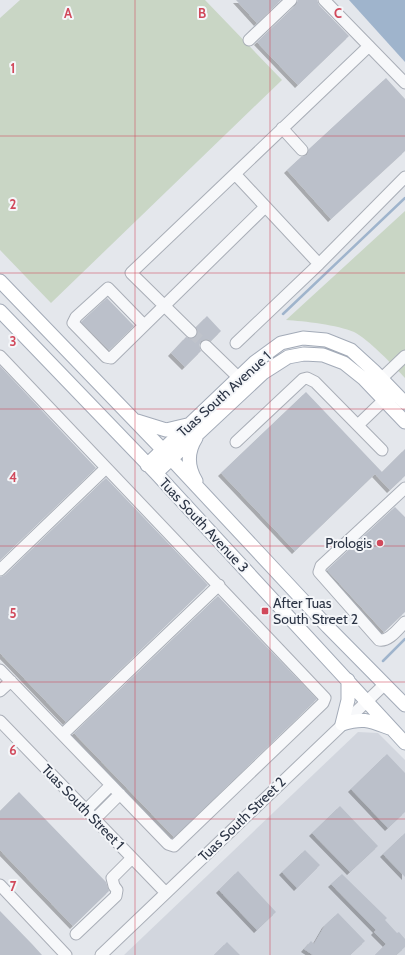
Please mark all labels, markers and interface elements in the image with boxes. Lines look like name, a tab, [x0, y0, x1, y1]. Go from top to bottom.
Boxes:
text: A	[64, 5, 73, 21]
text: B	[198, 5, 206, 21]
text: C	[334, 5, 342, 21]
text: 1	[11, 60, 15, 76]
text: 2	[10, 196, 17, 212]
text: 3	[9, 333, 17, 349]
street label: Tuas South Avenue 1	[173, 347, 275, 441]
text: 4	[9, 469, 17, 485]
street label: Tuas South Avenue 3	[155, 474, 253, 576]
place label: Prologis	[325, 534, 372, 552]
marker: Prologis	[375, 538, 385, 548]
place label: After Tuas South Street 2	[273, 594, 358, 628]
text: 5	[10, 605, 17, 621]
marker: After Tuas South Street 2	[260, 606, 270, 616]
text: 6	[9, 742, 17, 758]
street label: Tuas South Street 1	[38, 761, 128, 853]
street label: Tuas South Street 2	[195, 773, 289, 865]
text: 7	[10, 878, 17, 894]

